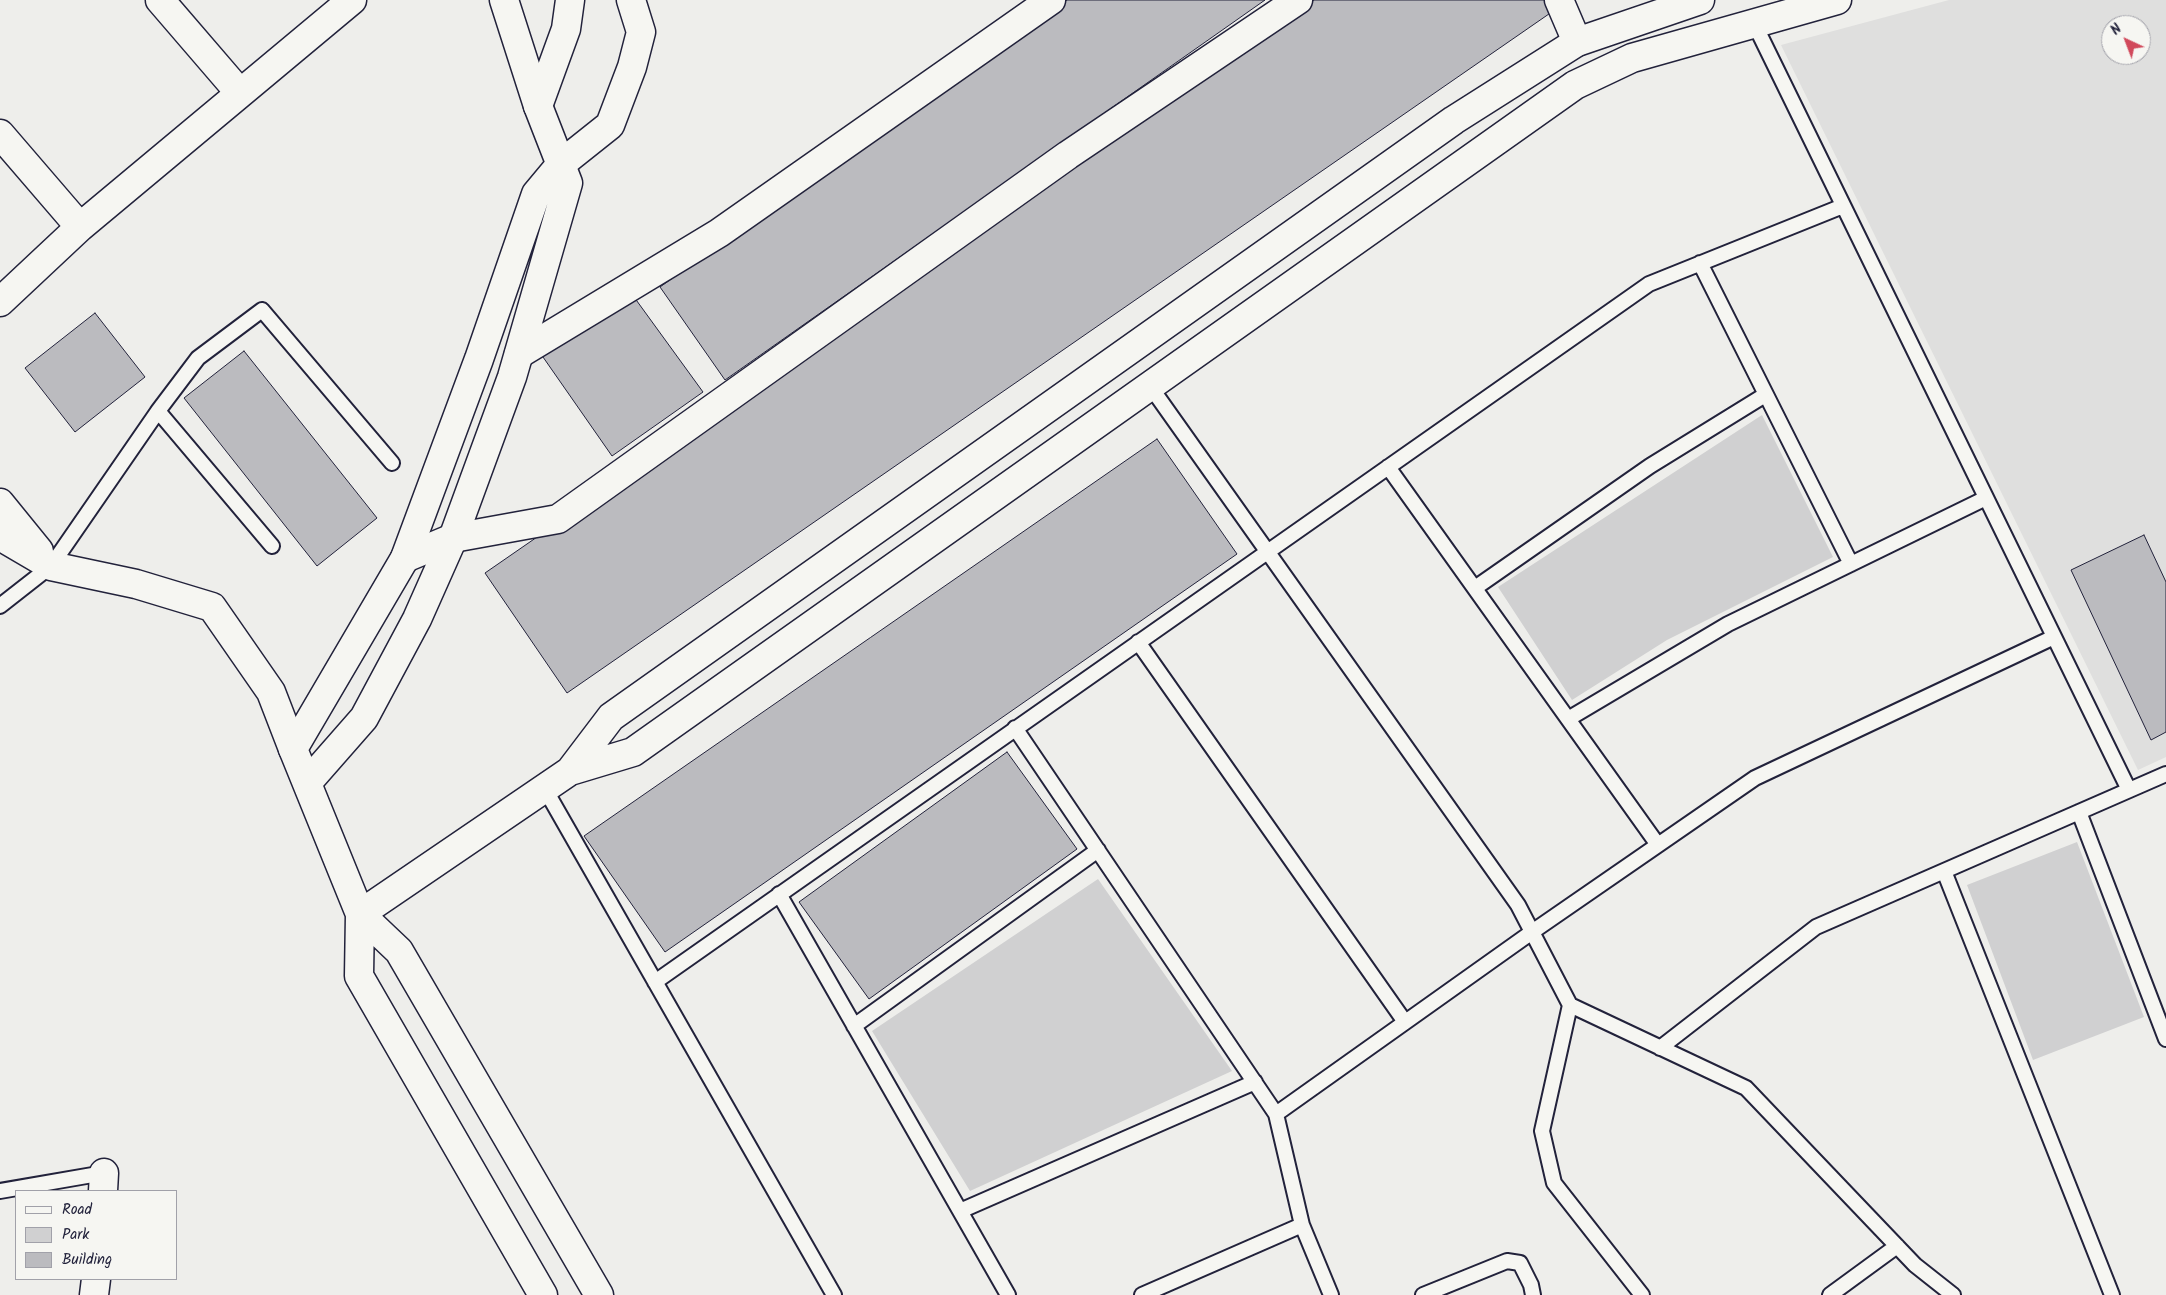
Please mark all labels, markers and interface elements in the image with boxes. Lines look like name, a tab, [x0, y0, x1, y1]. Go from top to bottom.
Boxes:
north arrow	[2101, 15, 2151, 65]
text: N	[2106, 19, 2127, 41]
legend	[15, 1190, 178, 1280]
text: Road	[62, 1198, 92, 1222]
text: Park	[62, 1223, 89, 1247]
text: Building	[62, 1248, 112, 1272]

